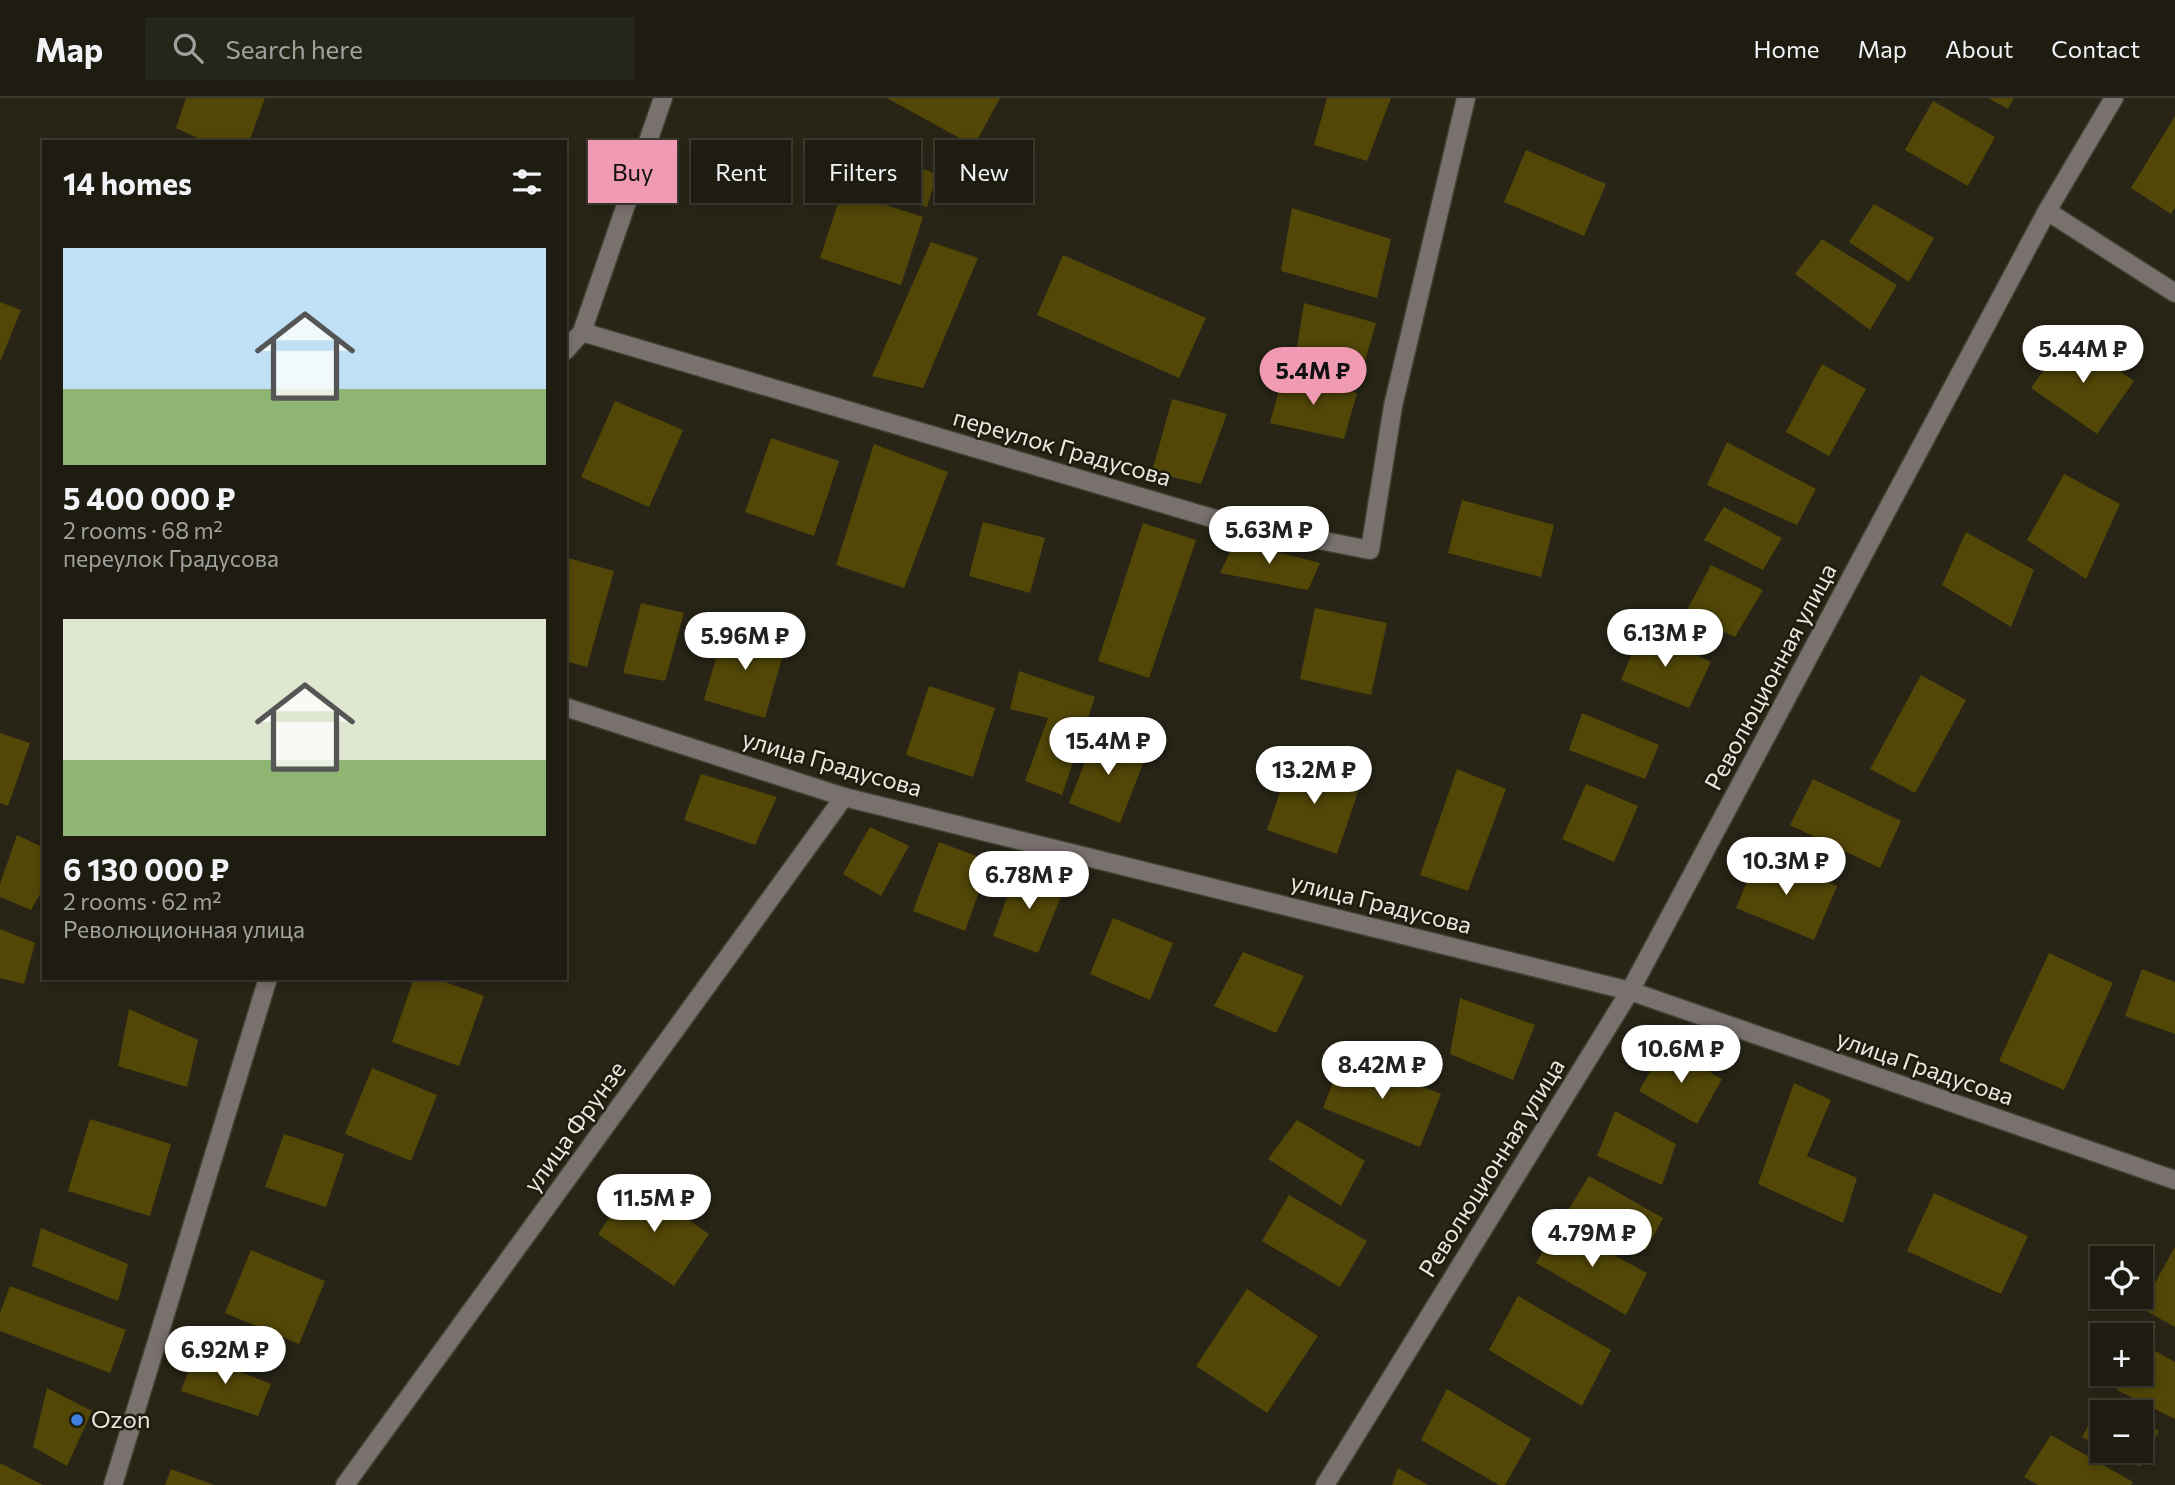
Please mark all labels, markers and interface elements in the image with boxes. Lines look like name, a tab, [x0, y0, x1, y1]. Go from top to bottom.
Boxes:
search box	[145, 17, 635, 80]
text: Map	[35, 28, 103, 69]
icon: search	[169, 29, 207, 67]
text: Search here	[225, 33, 363, 64]
text: Home	[1754, 34, 1820, 63]
text: Map	[1858, 34, 1907, 63]
text: About	[1945, 34, 2013, 63]
text: Contact	[2051, 34, 2140, 63]
chip: Buy	[588, 140, 677, 203]
chip: Rent	[691, 140, 791, 203]
chip: Filters	[805, 140, 921, 203]
chip: New	[935, 140, 1033, 203]
icon: filters	[508, 163, 546, 201]
text: 14 homes	[63, 164, 192, 201]
icon: home	[242, 293, 368, 419]
pin: 5.44M ₽	[2018, 326, 2148, 385]
text: 5.44M ₽	[2039, 334, 2127, 362]
pin: 5.4M ₽	[1256, 348, 1370, 407]
text: 5.4M ₽	[1276, 356, 1350, 384]
street label: переулок Градусова	[950, 402, 1175, 492]
text: 5 400 000 ₽	[63, 479, 236, 516]
pin: 5.63M ₽	[1204, 506, 1334, 566]
text: 5.63M ₽	[1225, 515, 1313, 543]
text: 2 rooms · 68 m²	[63, 516, 223, 544]
text: переулок Градусова	[63, 544, 279, 572]
street label: Революционная улица	[1698, 558, 1842, 795]
pin: 6.13M ₽	[1600, 610, 1730, 669]
pin: 5.96M ₽	[680, 612, 810, 672]
text: 6.13M ₽	[1623, 618, 1707, 646]
text: 5.96M ₽	[701, 621, 789, 649]
icon: home	[242, 664, 368, 790]
pin: 15.4M ₽	[1043, 718, 1173, 777]
street label: улица Градусова	[739, 723, 926, 802]
text: 15.4M ₽	[1065, 726, 1151, 754]
pin: 13.2M ₽	[1249, 746, 1379, 806]
text: 13.2M ₽	[1272, 755, 1356, 783]
pin: 10.3M ₽	[1721, 838, 1851, 897]
text: 10.3M ₽	[1743, 846, 1829, 874]
text: 6 130 000 ₽	[63, 850, 229, 887]
pin: 6.78M ₽	[964, 852, 1094, 911]
text: 6.78M ₽	[985, 860, 1073, 888]
street label: улица Градусова	[1288, 866, 1475, 939]
text: 2 rooms · 62 m²	[63, 887, 222, 915]
text: Революционная улица	[63, 915, 305, 943]
street label: улица Градусова	[1833, 1023, 2018, 1110]
pin: 10.6M ₽	[1616, 1026, 1746, 1085]
text: 10.6M ₽	[1637, 1034, 1725, 1062]
pin: 8.42M ₽	[1317, 1042, 1447, 1101]
text: 8.42M ₽	[1338, 1050, 1426, 1078]
street label: Революционная улица	[1412, 1052, 1570, 1282]
street label: улица Фрунзе	[517, 1055, 631, 1197]
pin: 11.5M ₽	[589, 1174, 719, 1234]
text: 11.5M ₽	[613, 1183, 695, 1211]
pin: 4.79M ₽	[1527, 1210, 1657, 1269]
text: 4.79M ₽	[1548, 1218, 1636, 1246]
map controls	[2090, 1246, 2153, 1463]
button: locate	[2090, 1246, 2153, 1309]
button: +	[2090, 1323, 2153, 1386]
pin: 6.92M ₽	[160, 1326, 290, 1386]
text: 6.92M ₽	[181, 1335, 269, 1363]
button: −	[2090, 1400, 2153, 1463]
place label: Ozon	[91, 1404, 151, 1433]
marker: Ozon	[69, 1412, 85, 1428]

